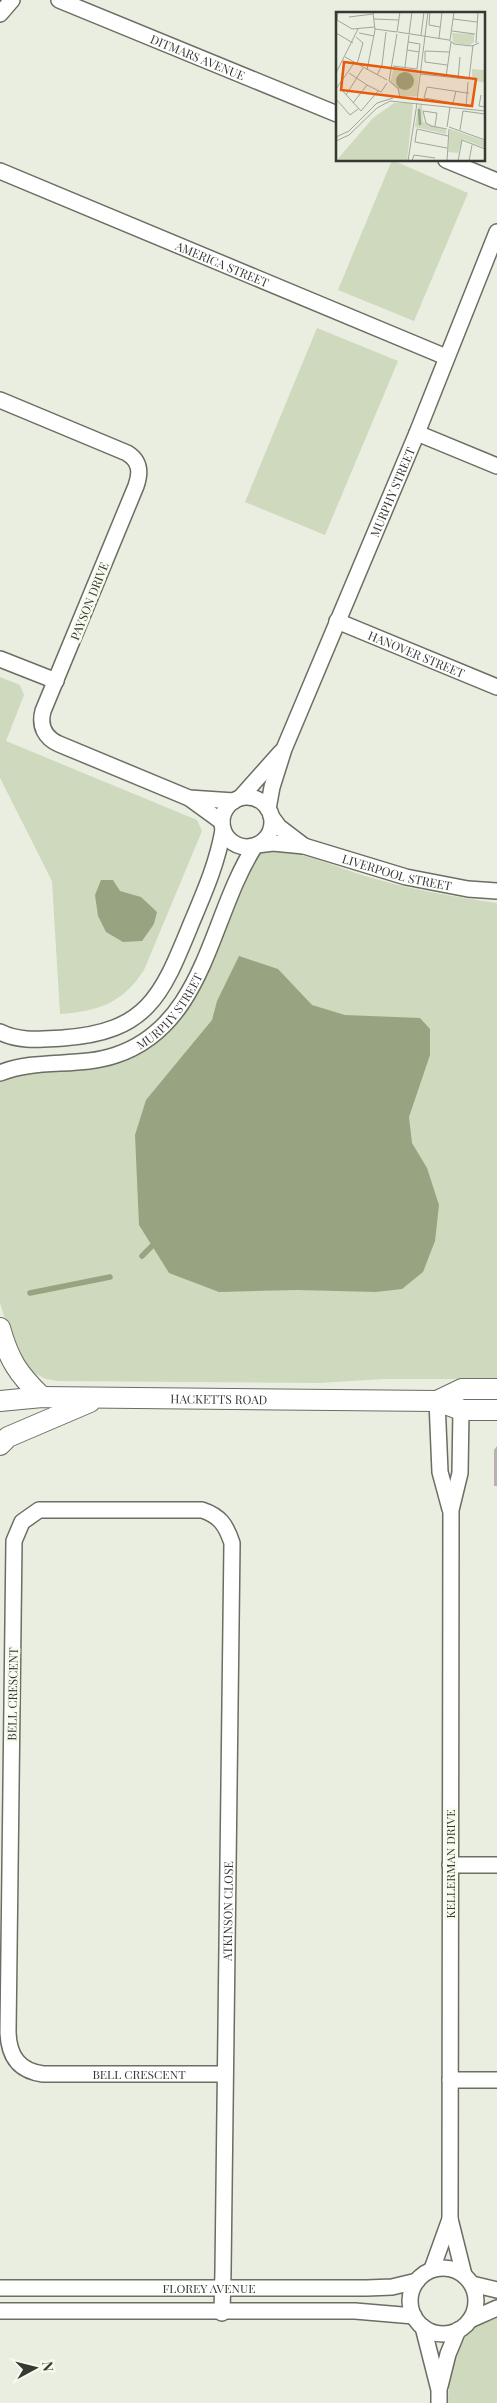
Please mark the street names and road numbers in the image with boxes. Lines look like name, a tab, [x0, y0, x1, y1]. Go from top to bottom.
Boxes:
street label: DITMARS AVENUE	[148, 30, 247, 83]
street label: AMERICA STREET	[173, 237, 272, 291]
street label: MURPHY STREET	[366, 444, 418, 539]
street label: PAYSON DRIVE	[66, 560, 112, 642]
street label: HANOVER STREET	[366, 627, 468, 681]
street label: LIVERPOOL STREET	[340, 850, 454, 894]
street label: MURPHY STREET	[133, 970, 206, 1053]
street label: HACKETTS ROAD	[170, 1390, 268, 1407]
street label: BELL CRESCENT	[3, 1647, 21, 1741]
street label: KELLERMAN DRIVE	[442, 1810, 458, 1918]
street label: ATKINSON CLOSE	[219, 1861, 236, 1962]
street label: BELL CRESCENT	[92, 2066, 186, 2082]
street label: FLOREY AVENUE	[163, 2280, 255, 2296]

